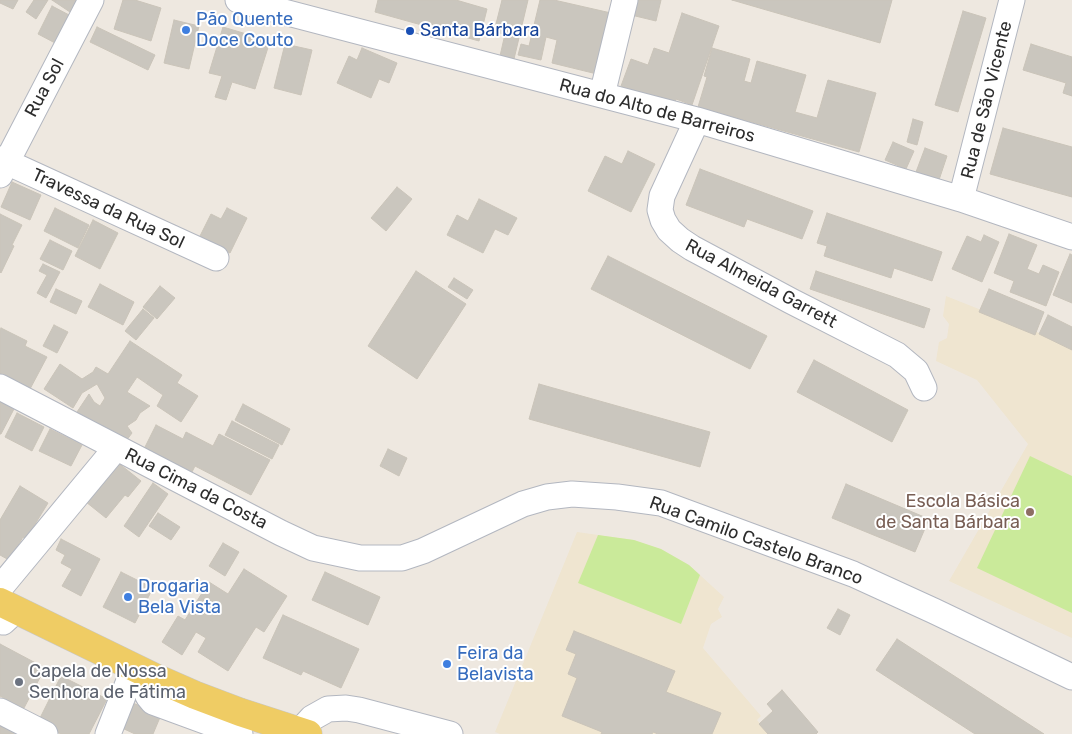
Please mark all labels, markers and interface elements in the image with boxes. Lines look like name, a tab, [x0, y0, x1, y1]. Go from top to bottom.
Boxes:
place label: Pão Quente Doce Couto	[196, 9, 294, 52]
street label: Rua de São Vicente	[957, 19, 1017, 181]
place label: Santa Bárbara	[420, 20, 539, 42]
marker: Pão Quente Doce Couto	[180, 24, 192, 36]
marker: Santa Bárbara	[404, 25, 416, 37]
street label: Rua Sol	[21, 55, 69, 121]
street label: Rua do Alto de Barreiros	[557, 74, 757, 148]
street label: Travessa da Rua Sol	[28, 164, 188, 254]
street label: Rua Almeida Garrett	[681, 235, 841, 333]
street label: Rua Cima da Costa	[121, 444, 271, 534]
place label: Escola Básica de Santa Bárbara	[875, 491, 1020, 534]
street label: Rua Camilo Castelo Branco	[646, 492, 866, 590]
marker: Escola Básica de Santa Bárbara	[1024, 506, 1036, 518]
place label: Drogaria Bela Vista	[138, 576, 221, 618]
marker: Drogaria Bela Vista	[122, 591, 134, 603]
place label: Feira da Belavista	[457, 643, 534, 686]
marker: Feira da Belavista	[441, 658, 453, 670]
place label: Capela de Nossa Senhora de Fátima	[29, 661, 186, 704]
marker: Capela de Nossa Senhora de Fátima	[13, 676, 25, 688]

